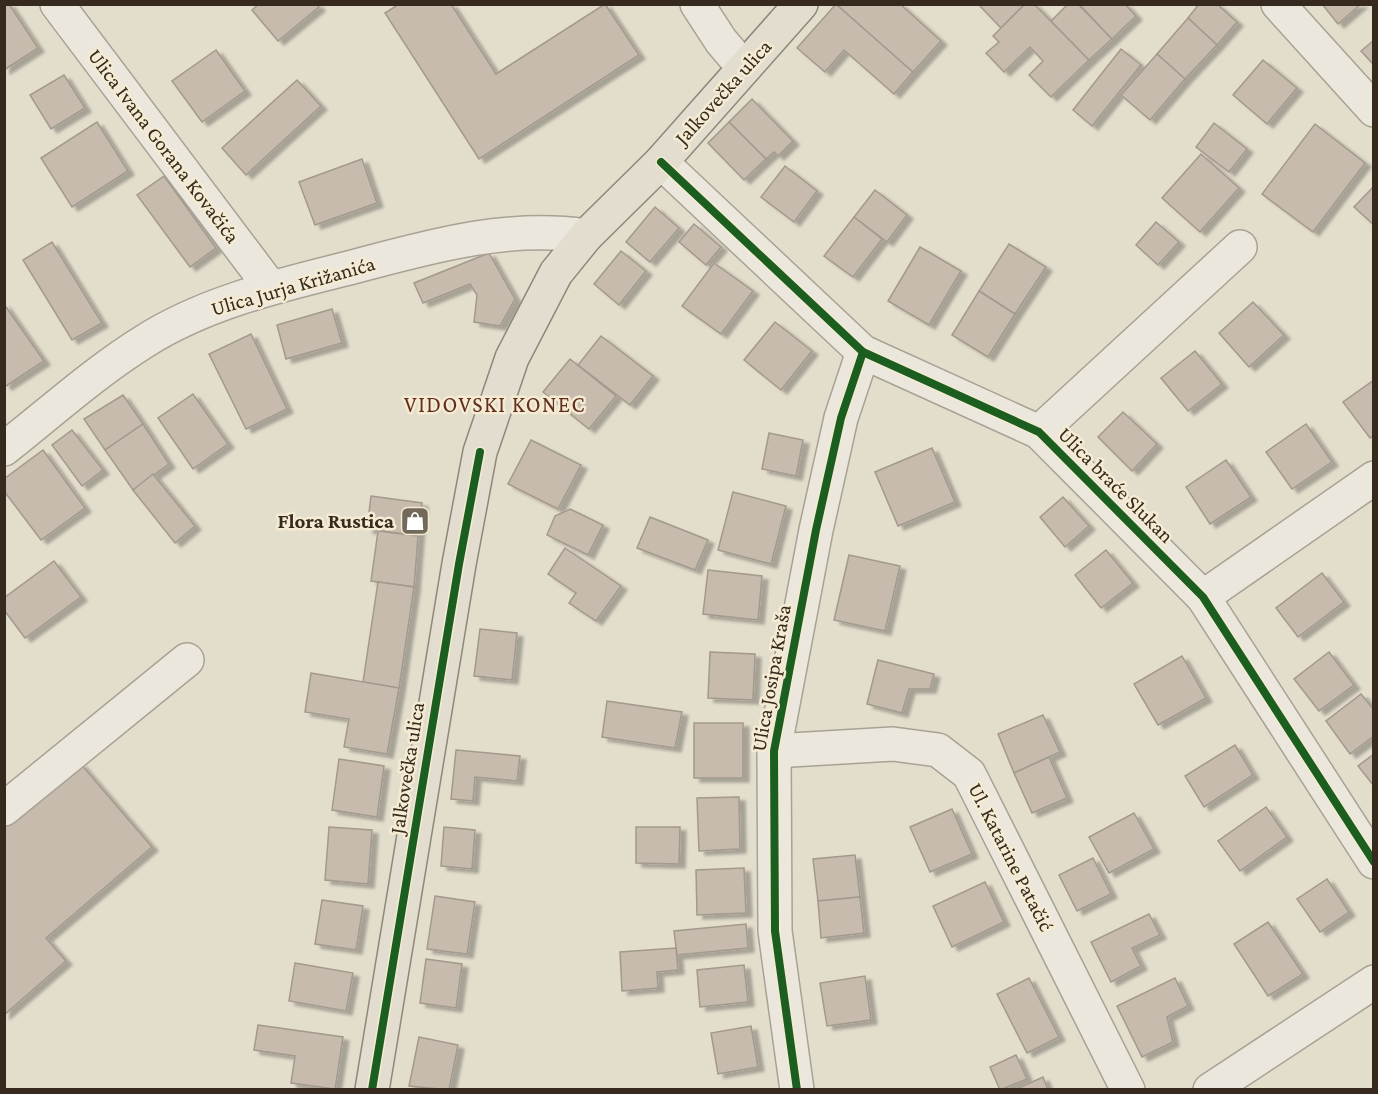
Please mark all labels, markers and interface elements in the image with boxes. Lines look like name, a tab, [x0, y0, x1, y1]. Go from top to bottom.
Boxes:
street label: Jalkovečka ulica	[668, 34, 777, 151]
street label: Ulica Ivana Gorana Kovačića	[83, 44, 245, 248]
street label: Ulica Jurja Križanića	[208, 251, 378, 321]
district label: VIDOVSKI KONEC	[404, 392, 586, 417]
street label: Ulica braće Slukan	[1053, 422, 1179, 548]
shop icon: Flora Rustica	[399, 505, 431, 537]
place label: Flora Rustica	[277, 509, 395, 533]
street label: Ulica Josipa Kraša	[746, 602, 796, 753]
street label: Jalkovečka ulica	[384, 700, 429, 838]
street label: Ul. Katarine Patačić	[963, 779, 1059, 935]

